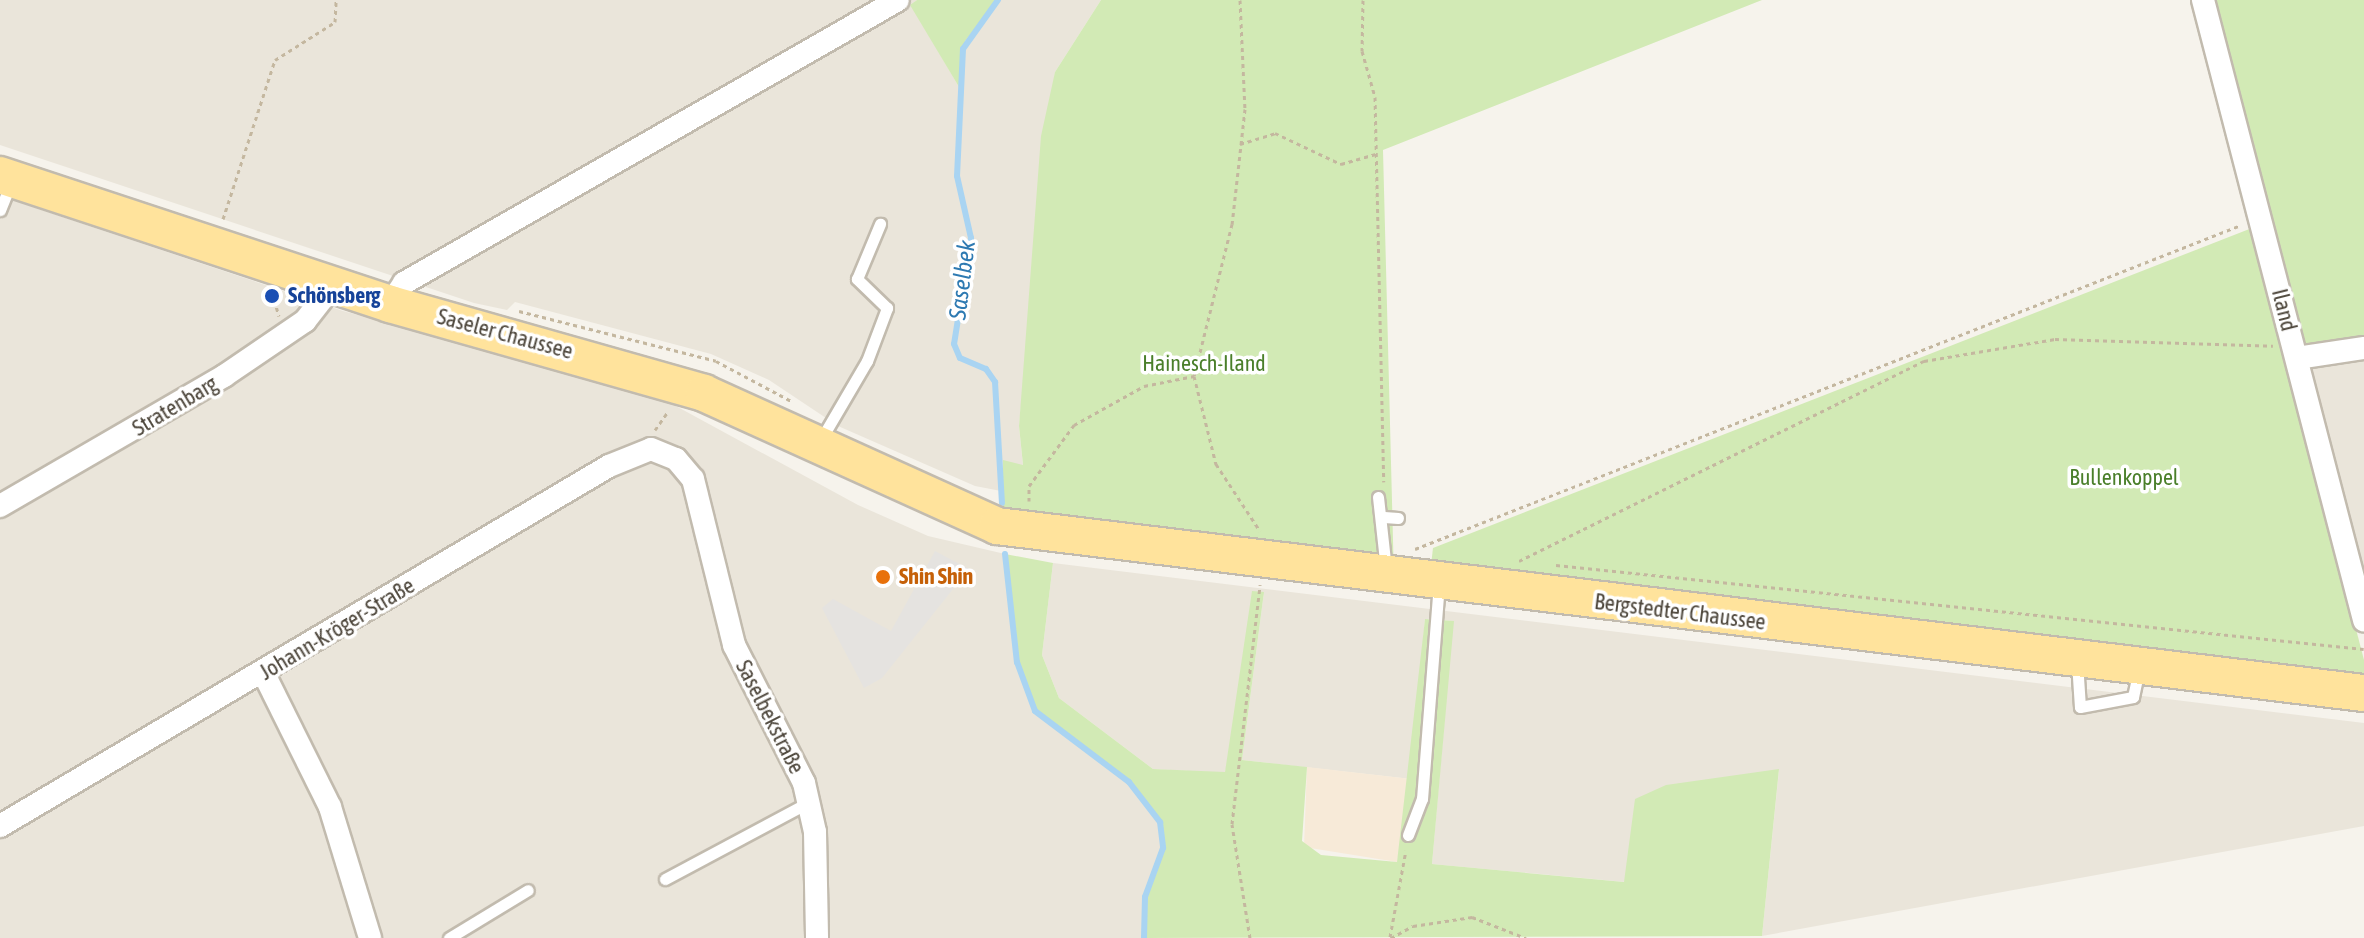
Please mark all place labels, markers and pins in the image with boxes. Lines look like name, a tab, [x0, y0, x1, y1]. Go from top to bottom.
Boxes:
place label: Schönsberg	[288, 283, 381, 309]
marker: Schönsberg	[263, 287, 281, 305]
place label: Shin Shin	[899, 564, 973, 590]
marker: Shin Shin	[874, 568, 892, 586]

